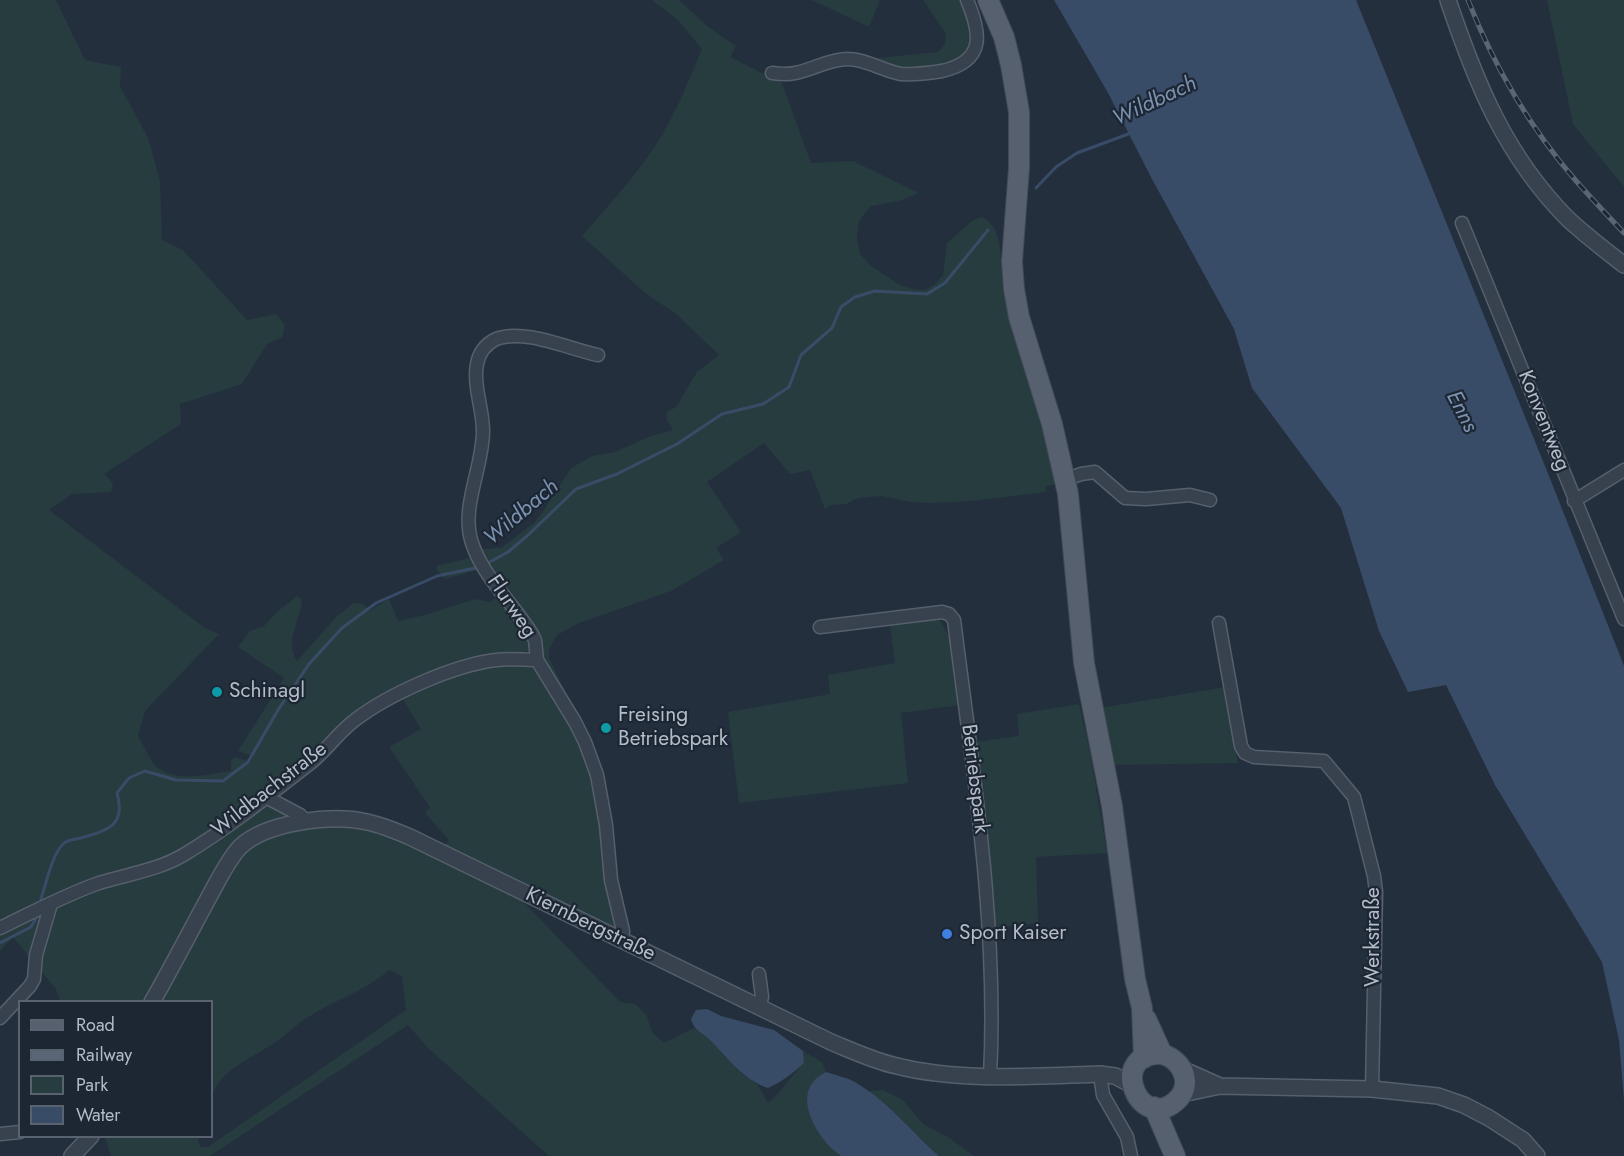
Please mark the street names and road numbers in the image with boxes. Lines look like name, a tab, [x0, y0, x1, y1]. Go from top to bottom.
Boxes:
street label: Konventweg	[1511, 367, 1575, 475]
street label: Flurweg	[481, 571, 541, 643]
street label: Betriebspark	[955, 723, 993, 835]
street label: Wildbachstraße	[207, 737, 333, 843]
street label: Kiernbergstraße	[521, 883, 659, 967]
street label: Werkstraße	[1361, 887, 1387, 987]

